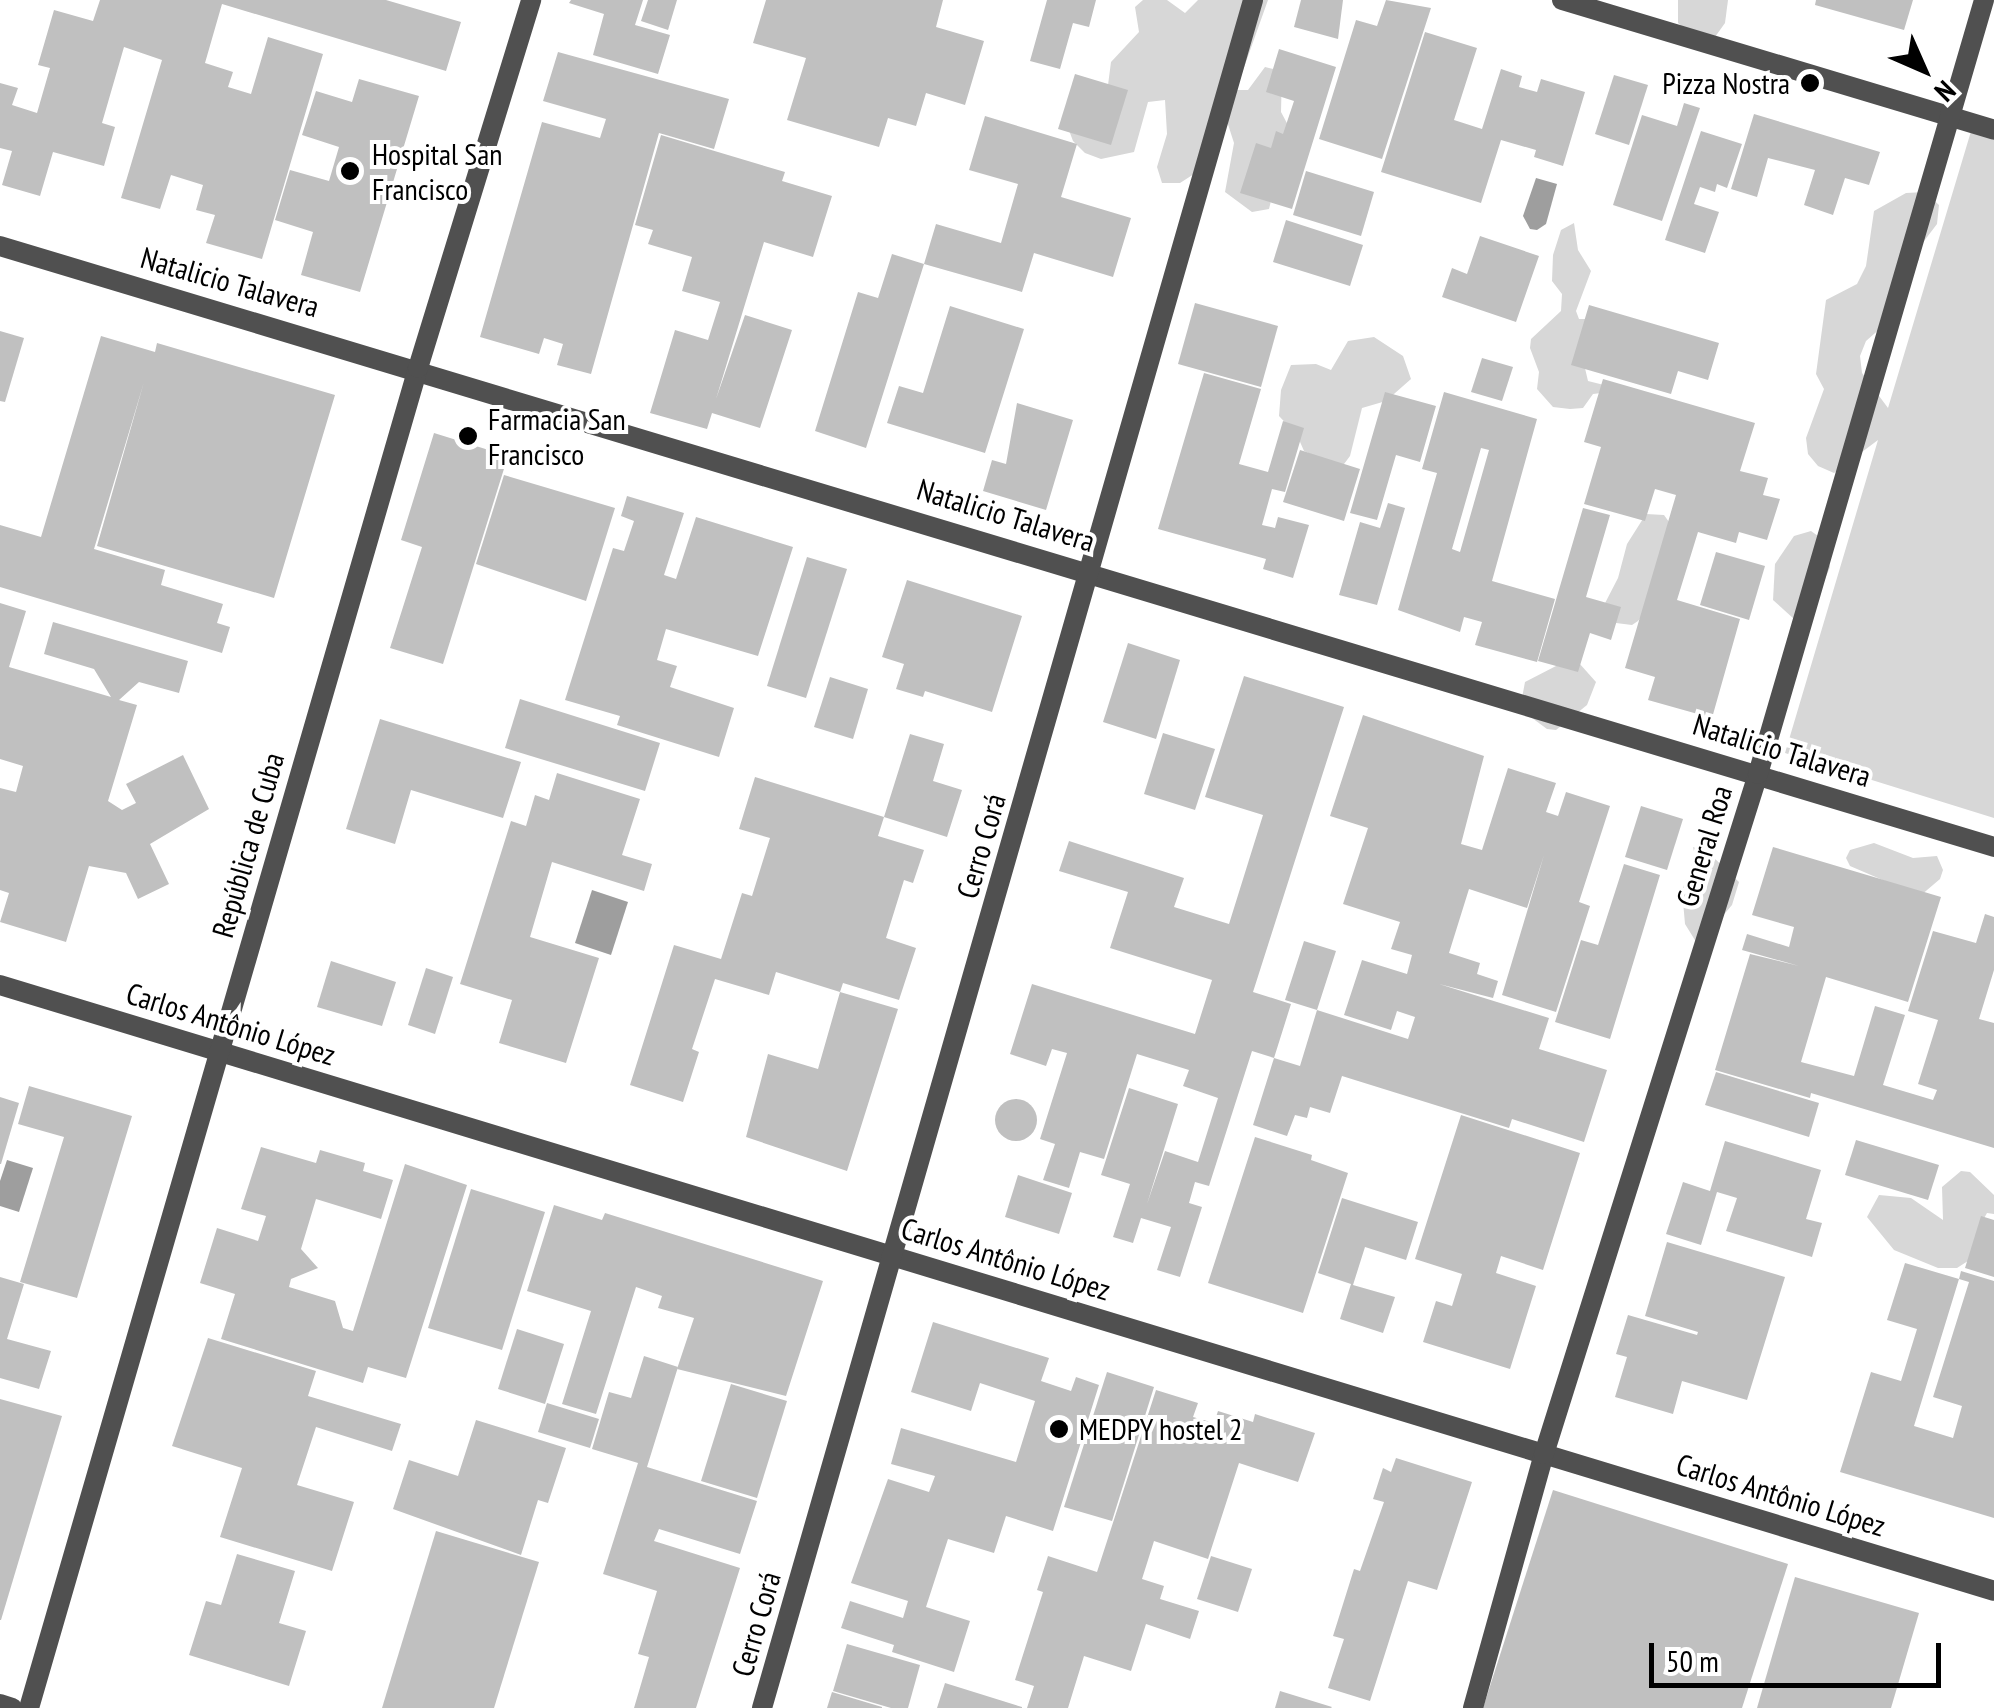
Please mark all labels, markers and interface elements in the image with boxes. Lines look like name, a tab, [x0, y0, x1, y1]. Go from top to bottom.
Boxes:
north arrow	[1874, 20, 1974, 120]
place label: Pizza Nostra	[1662, 65, 1790, 101]
marker: Pizza Nostra	[1799, 72, 1821, 94]
text: N	[1927, 73, 1964, 110]
place label: Hospital San Francisco	[372, 136, 502, 206]
marker: Hospital San Francisco	[337, 158, 363, 184]
street label: Natalicio Talavera	[136, 239, 324, 325]
place label: Farmacia San Francisco	[488, 401, 626, 472]
marker: Farmacia San Francisco	[457, 425, 479, 447]
street label: Natalicio Talavera	[913, 471, 1099, 559]
street label: Natalicio Talavera	[1689, 706, 1875, 794]
street label: República de Cuba	[204, 749, 292, 941]
street label: General Roa	[1669, 781, 1739, 911]
street label: Cerro Corá	[949, 790, 1013, 902]
street label: Carlos Antônio López	[122, 975, 340, 1073]
street label: Carlos Antônio López	[897, 1210, 1115, 1308]
place label: MEDPY hostel 2	[1079, 1411, 1243, 1447]
marker: MEDPY hostel 2	[1048, 1418, 1070, 1440]
street label: Carlos Antônio López	[1672, 1446, 1890, 1544]
street label: Cerro Corá	[724, 1568, 788, 1680]
scale bar	[1654, 1623, 1946, 1685]
text: 50 m	[1666, 1641, 1719, 1680]

